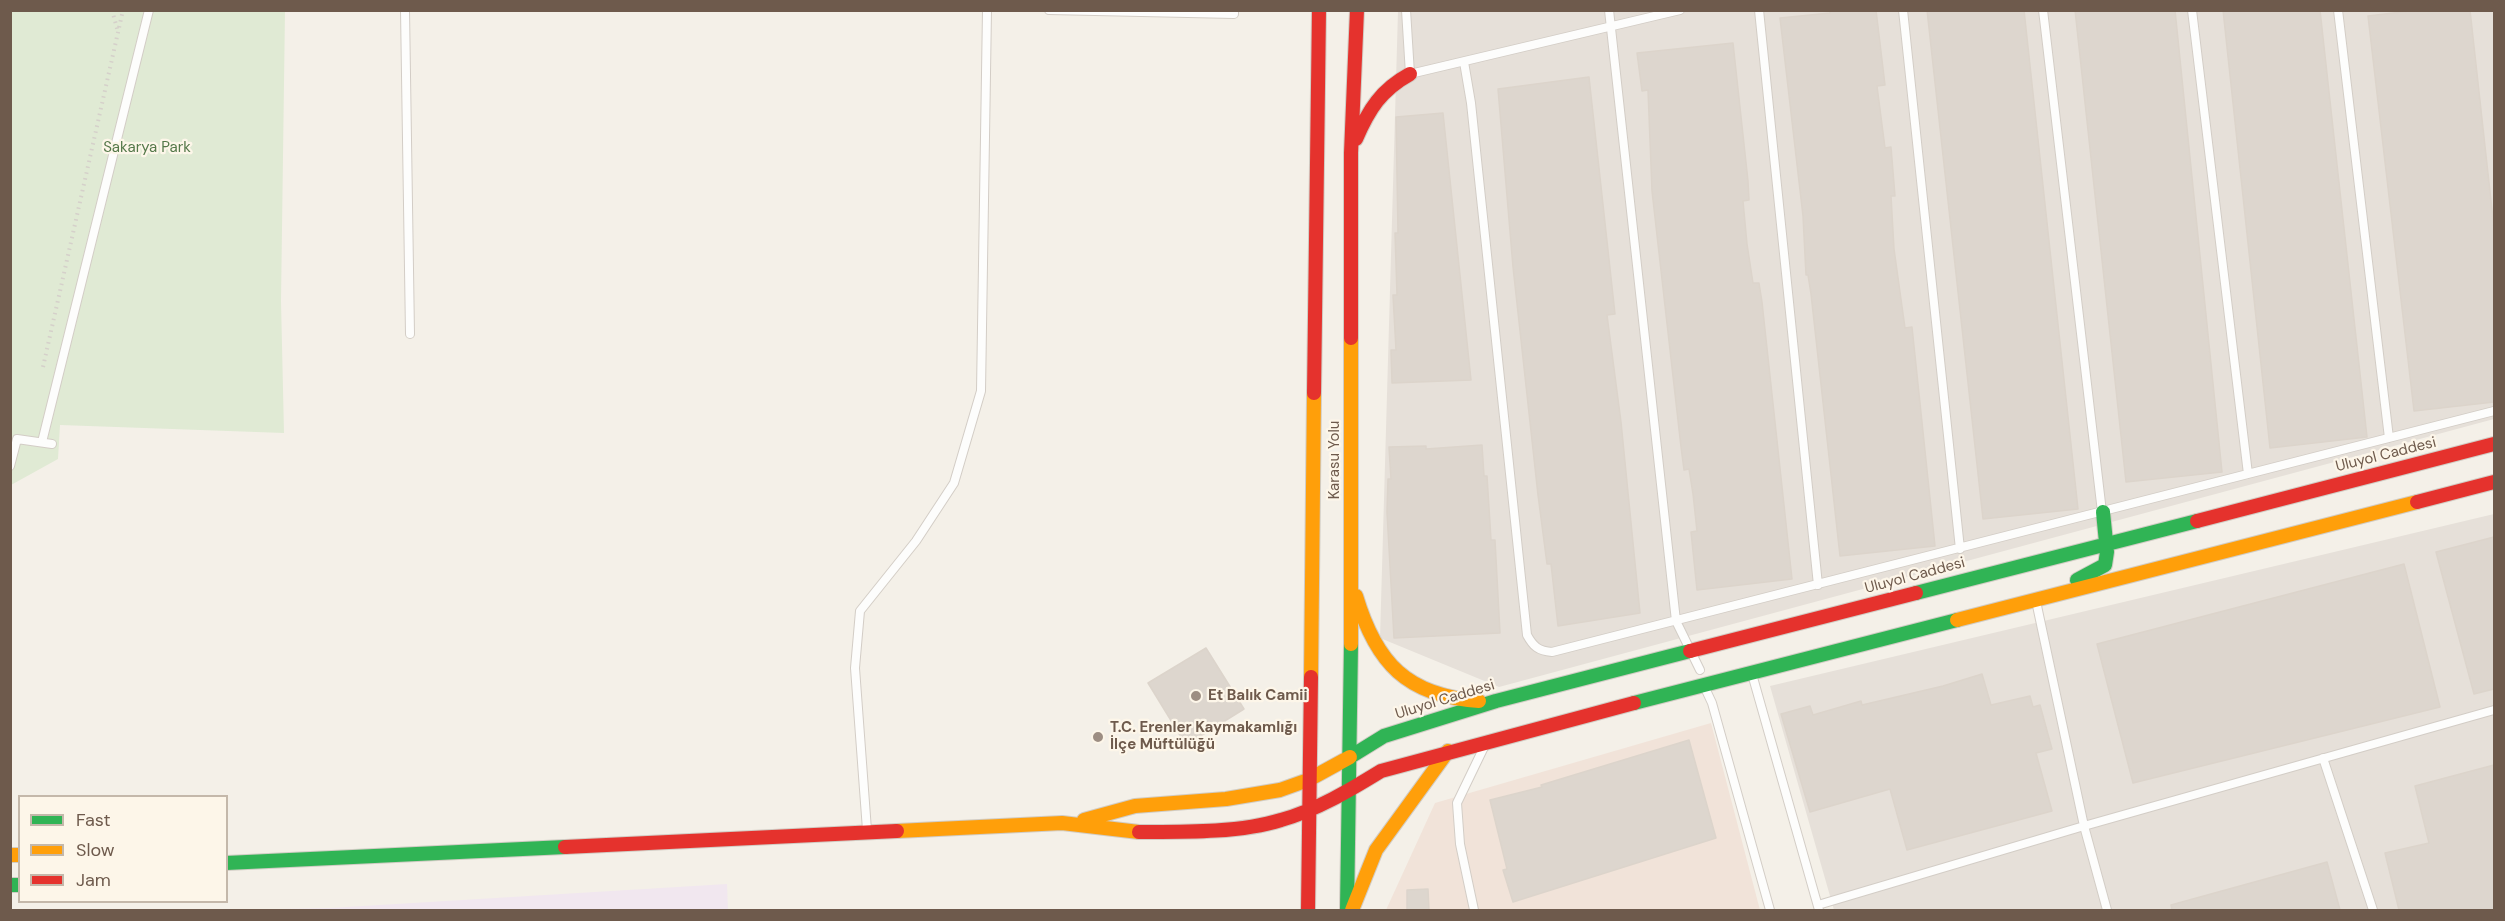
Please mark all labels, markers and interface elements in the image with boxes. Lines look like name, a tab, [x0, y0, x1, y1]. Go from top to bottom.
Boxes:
park label: Sakarya Park	[103, 139, 191, 157]
street label: Karasu Yolu	[1326, 421, 1344, 499]
street label: Uluyol Caddesi	[2334, 434, 2438, 476]
street label: Uluyol Caddesi	[1863, 554, 1967, 598]
street label: Uluyol Caddesi	[1393, 676, 1497, 724]
place label: Et Balık Camii	[1208, 687, 1308, 705]
marker: Et Balık Camii	[1189, 689, 1203, 703]
place label: T.C. Erenler Kaymakamlığı İlçe Müftülüğü	[1110, 719, 1297, 754]
marker: T.C. Erenler Kaymakamlığı İlçe Müftülüğü	[1091, 730, 1105, 744]
legend	[18, 795, 228, 903]
text: Fast	[76, 808, 111, 832]
text: Slow	[76, 838, 115, 862]
text: Jam	[76, 868, 111, 892]

